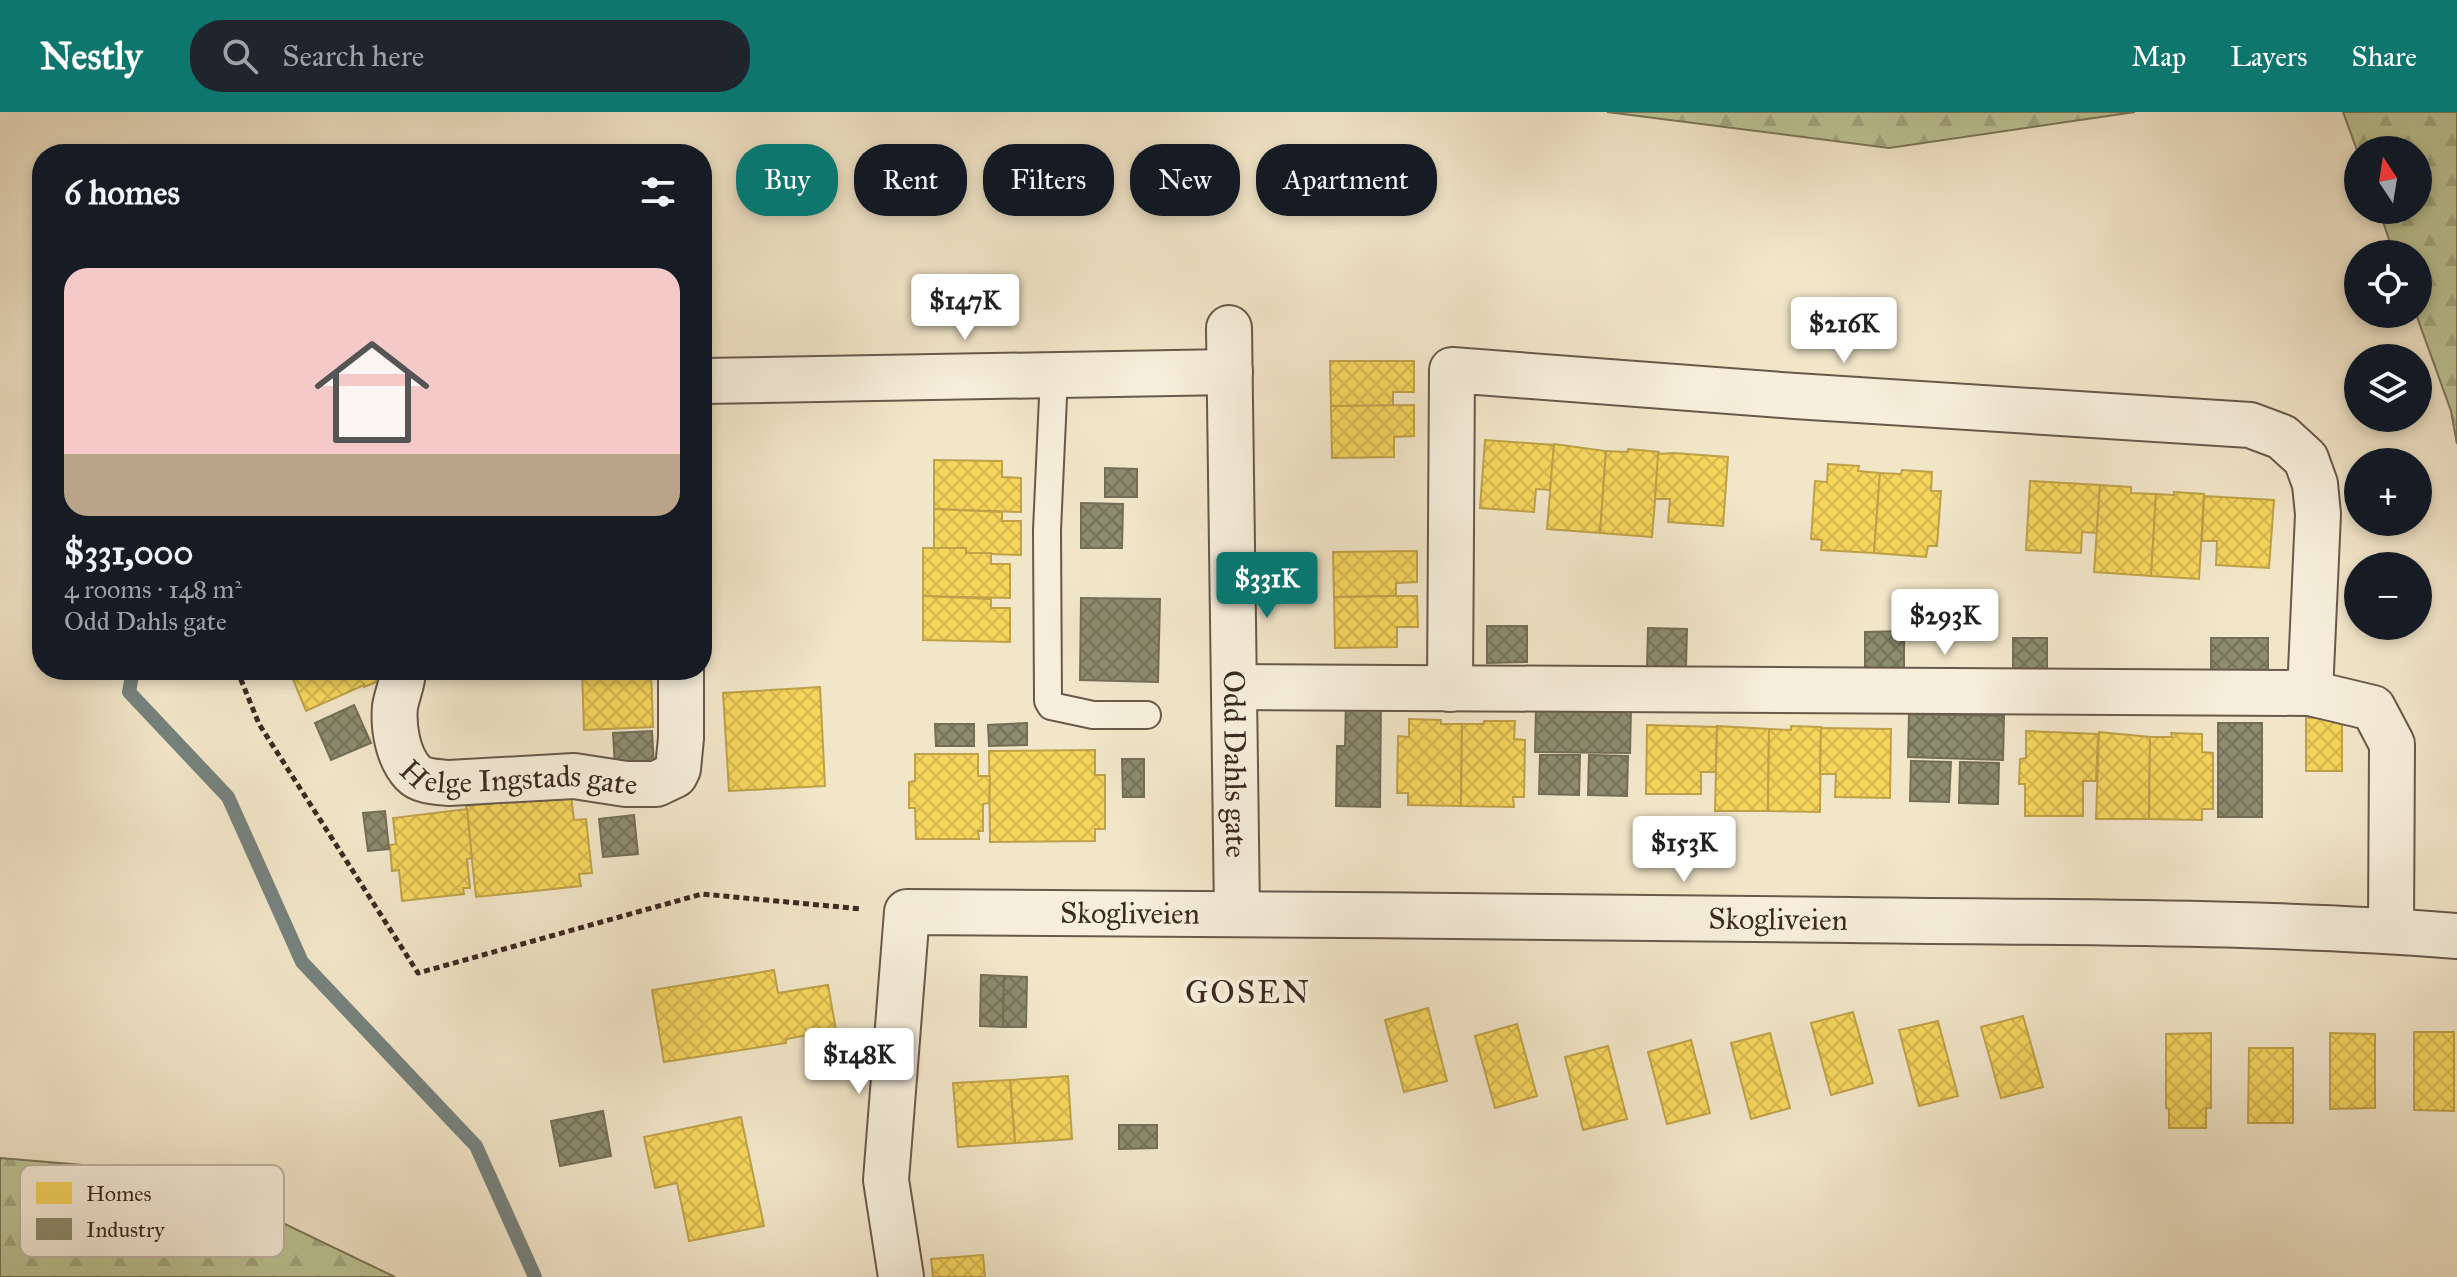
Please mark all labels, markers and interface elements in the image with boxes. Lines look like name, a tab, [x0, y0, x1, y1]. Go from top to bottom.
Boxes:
search box	[190, 20, 750, 92]
text: Nestly	[40, 33, 142, 79]
icon: search	[218, 34, 262, 78]
text: Search here	[282, 38, 424, 74]
text: Map	[2131, 39, 2186, 74]
text: Layers	[2230, 39, 2308, 74]
text: Share	[2352, 39, 2417, 74]
north arrow	[2344, 136, 2432, 224]
map controls	[2344, 136, 2432, 640]
chip: Buy	[736, 144, 838, 216]
chip: Rent	[854, 144, 967, 216]
chip: Filters	[983, 144, 1114, 216]
chip: New	[1130, 144, 1240, 216]
chip: Apartment	[1256, 144, 1437, 216]
icon: filters	[636, 170, 680, 214]
text: 6 homes	[64, 172, 180, 213]
button: locate	[2344, 240, 2432, 328]
pin: $147K	[909, 274, 1021, 342]
text: $147K	[929, 284, 1001, 316]
pin: $216K	[1788, 297, 1900, 365]
text: $216K	[1809, 307, 1879, 339]
icon: home	[300, 320, 444, 464]
button: layers	[2344, 344, 2432, 432]
button: +	[2344, 448, 2432, 536]
text: $331,000	[64, 532, 193, 573]
pin: $331K	[1211, 552, 1323, 620]
button: −	[2344, 552, 2432, 640]
text: $331K	[1234, 562, 1300, 594]
text: 4 rooms · 148 m²	[64, 573, 242, 605]
pin: $293K	[1889, 589, 2001, 657]
text: $293K	[1909, 599, 1981, 631]
text: Odd Dahls gate	[64, 605, 227, 637]
street label: Odd Dahls gate	[1216, 670, 1254, 858]
street label: Helge Ingstads gate	[392, 752, 637, 802]
pin: $153K	[1628, 816, 1740, 884]
text: $153K	[1651, 826, 1717, 858]
street label: Skogliveien	[1060, 895, 1200, 932]
street label: Skogliveien	[1708, 901, 1848, 938]
district label: GOSEN	[1185, 973, 1311, 1012]
pin: $148K	[803, 1028, 915, 1096]
text: $148K	[823, 1038, 895, 1070]
legend	[20, 1165, 284, 1257]
text: Homes	[86, 1180, 152, 1207]
text: Industry	[86, 1216, 165, 1243]

